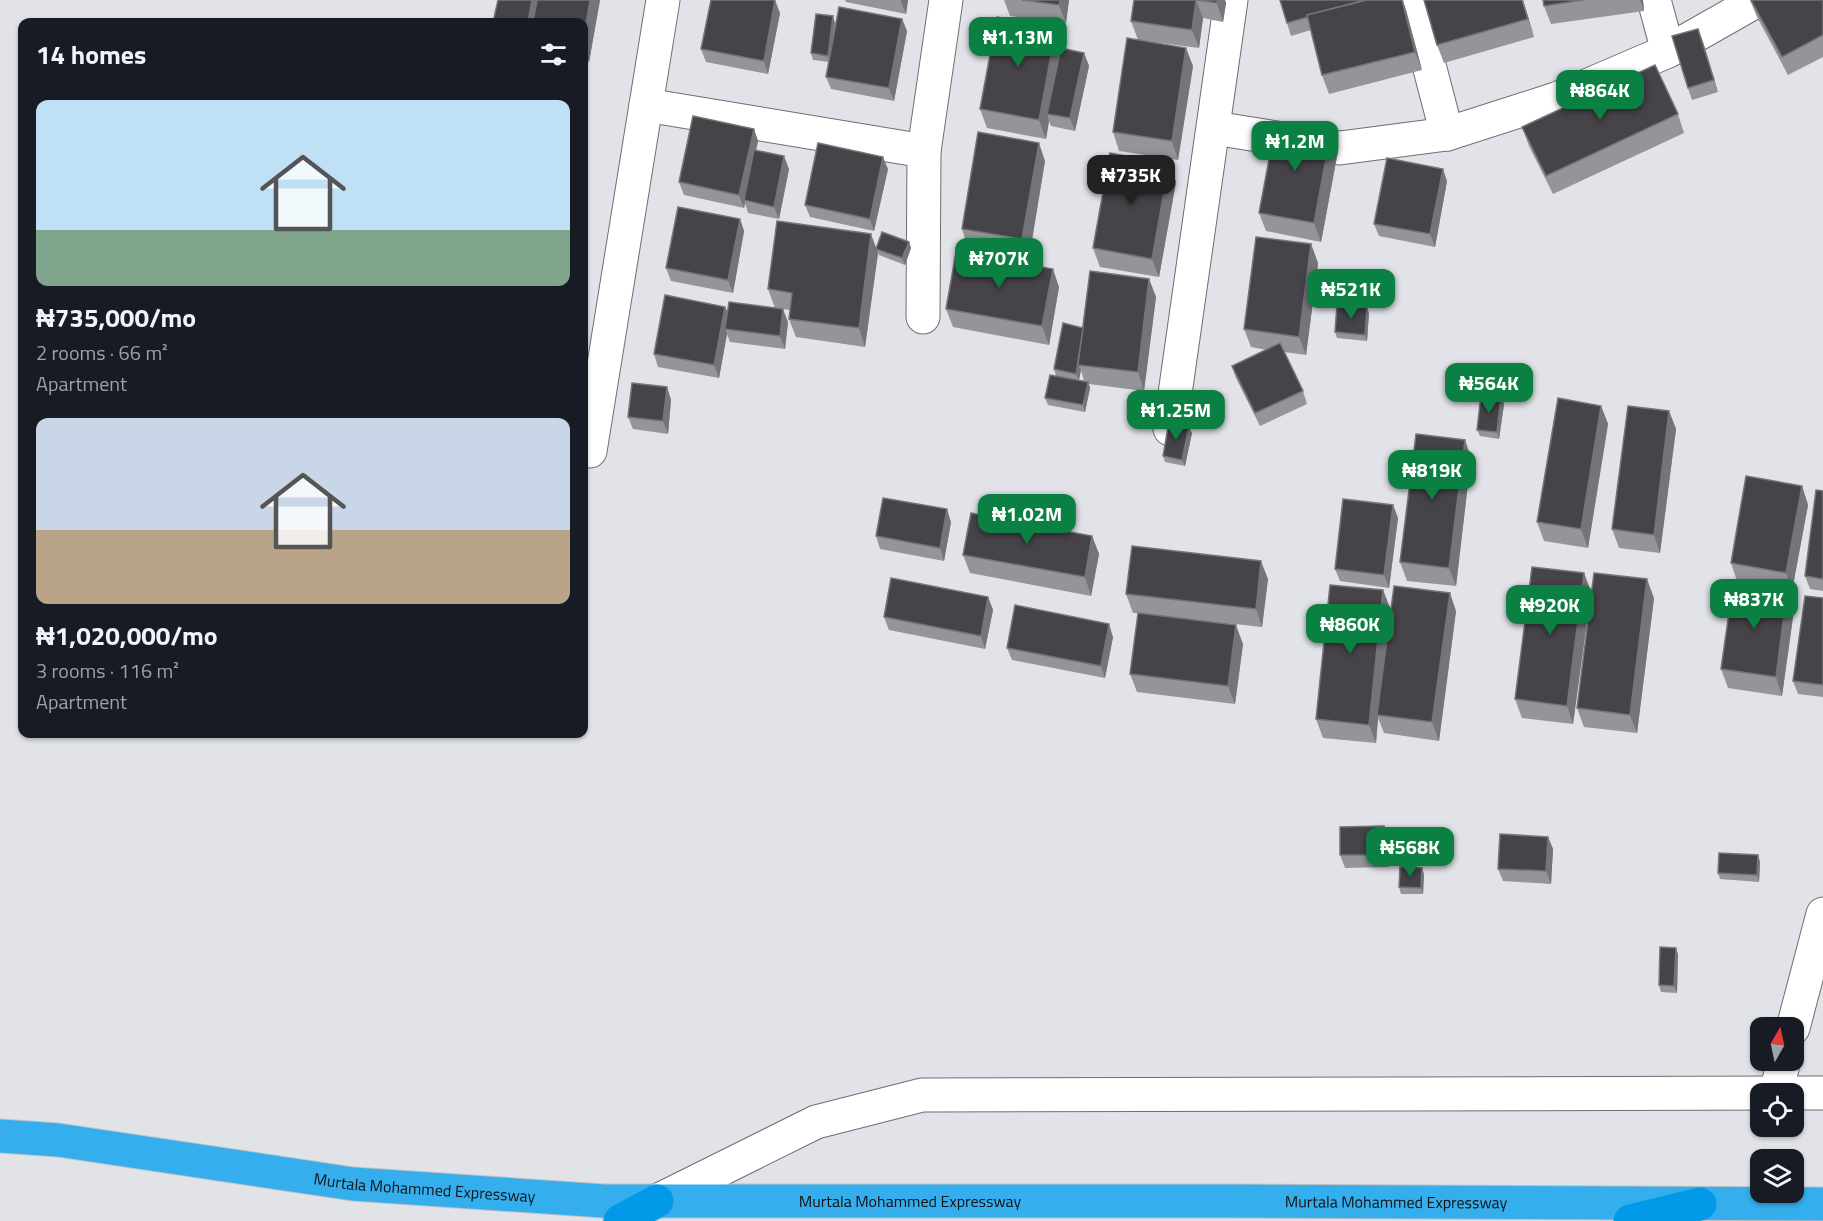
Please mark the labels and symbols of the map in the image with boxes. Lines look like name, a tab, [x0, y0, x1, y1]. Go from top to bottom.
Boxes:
pin: ₦1.13M	[969, 17, 1067, 68]
pin: ₦864K	[1558, 70, 1642, 121]
pin: ₦1.2M	[1253, 121, 1337, 172]
pin: ₦735K	[1089, 155, 1173, 206]
pin: ₦707K	[957, 238, 1041, 289]
pin: ₦521K	[1309, 269, 1393, 320]
pin: ₦564K	[1447, 363, 1531, 414]
pin: ₦1.25M	[1127, 390, 1225, 441]
pin: ₦819K	[1390, 450, 1474, 501]
pin: ₦1.02M	[978, 494, 1076, 545]
pin: ₦837K	[1712, 579, 1796, 630]
pin: ₦920K	[1508, 585, 1592, 636]
pin: ₦860K	[1308, 604, 1392, 655]
pin: ₦568K	[1368, 827, 1452, 878]
north arrow	[1750, 1017, 1804, 1071]
street label: Murtala Mohammed Expressway	[312, 1166, 536, 1208]
street label: Murtala Mohammed Expressway	[799, 1189, 1021, 1213]
street label: Murtala Mohammed Expressway	[1285, 1189, 1508, 1214]

